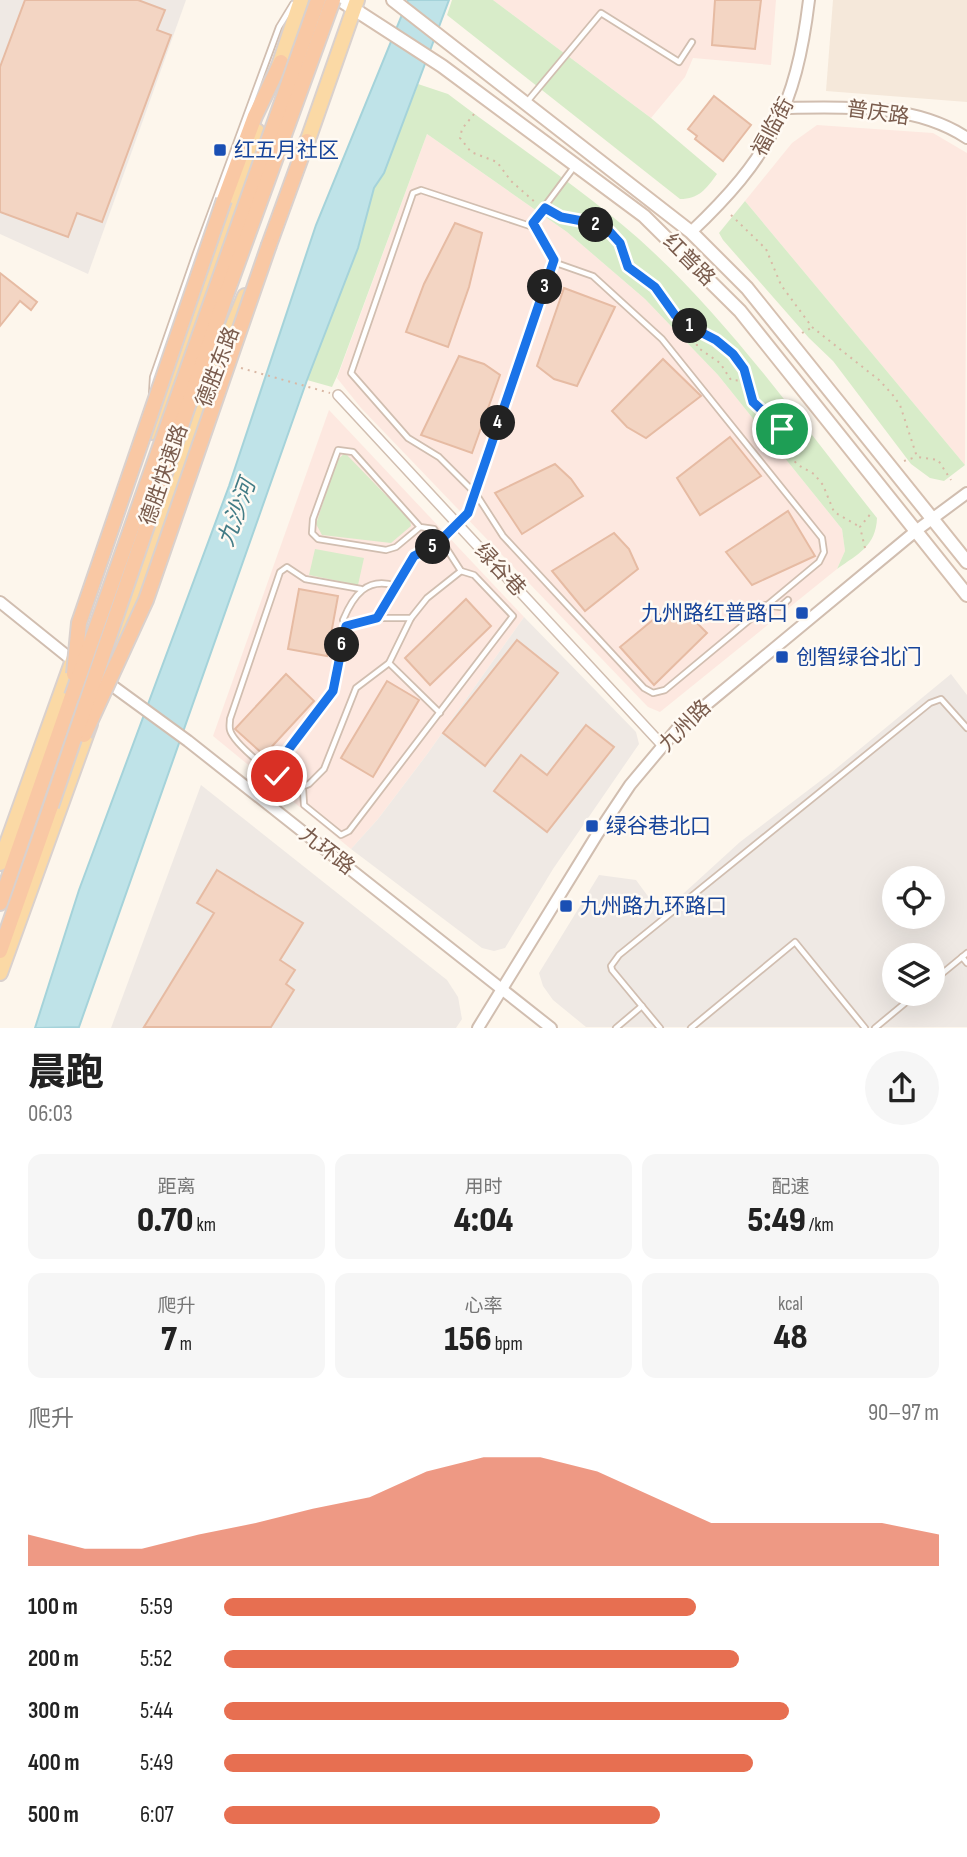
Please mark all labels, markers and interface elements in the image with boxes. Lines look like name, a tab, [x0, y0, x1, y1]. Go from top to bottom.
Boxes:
street label: 福临街	[747, 93, 799, 161]
street label: 普庆路	[845, 96, 911, 130]
place label: 红五月社区	[234, 138, 339, 163]
marker: 红五月社区	[212, 142, 228, 158]
pin: 2	[578, 208, 614, 243]
text: 2	[591, 213, 600, 236]
street label: 红普路	[658, 229, 720, 291]
pin: 3	[528, 270, 562, 304]
text: 3	[540, 275, 549, 298]
pin: 1	[672, 308, 708, 344]
text: 1	[686, 314, 693, 337]
street label: 德胜东路	[191, 323, 245, 411]
pin	[752, 399, 812, 459]
pin: 4	[480, 406, 516, 440]
icon: arrive	[763, 410, 801, 448]
text: 4	[493, 411, 502, 434]
street label: 德胜快速路	[135, 421, 193, 529]
water label: 九沙河	[212, 472, 263, 550]
pin: 5	[416, 530, 450, 564]
text: 5	[428, 535, 437, 558]
street label: 绿谷巷	[469, 538, 531, 602]
place label: 九州路红普路口	[641, 601, 788, 626]
marker: 九州路红普路口	[794, 605, 810, 621]
pin: 6	[324, 628, 360, 662]
text: 6	[337, 633, 346, 656]
place label: 创智绿谷北门	[796, 645, 922, 670]
marker: 创智绿谷北门	[774, 649, 790, 665]
street label: 九州路	[654, 695, 716, 757]
pin	[247, 746, 307, 806]
icon: check	[258, 757, 296, 795]
place label: 绿谷巷北口	[606, 814, 711, 839]
marker: 绿谷巷北口	[584, 818, 600, 834]
street label: 九环路	[294, 822, 360, 880]
map controls	[882, 866, 945, 1006]
button: locate	[882, 866, 945, 929]
place label: 九州路九环路口	[580, 894, 727, 919]
marker: 九州路九环路口	[558, 898, 574, 914]
button: layers	[882, 943, 945, 1006]
text: 晨跑	[28, 1051, 104, 1096]
button: share	[865, 1051, 939, 1125]
text: 06:03	[28, 1100, 73, 1128]
text: 距离	[157, 1176, 196, 1199]
text: 用时	[464, 1176, 503, 1199]
text: 配速	[771, 1176, 810, 1199]
text: 0.70	[137, 1199, 194, 1242]
text: 4:04	[454, 1199, 513, 1242]
text: 5:49	[747, 1199, 806, 1242]
text: km	[194, 1214, 216, 1237]
text: /km	[806, 1214, 834, 1237]
text: kcal	[778, 1293, 803, 1316]
text: 爬升	[157, 1295, 196, 1318]
text: 心率	[464, 1295, 503, 1318]
text: 48	[773, 1316, 808, 1359]
text: 7	[161, 1318, 177, 1361]
text: 156	[444, 1318, 492, 1361]
text: m	[177, 1333, 192, 1356]
text: bpm	[492, 1333, 523, 1356]
text: 90–97 m	[868, 1399, 939, 1427]
text: 爬升	[28, 1405, 74, 1433]
text: 100 m	[28, 1593, 78, 1621]
text: 5:59	[140, 1593, 173, 1621]
text: 200 m	[28, 1645, 79, 1673]
text: 5:52	[140, 1645, 172, 1673]
text: 300 m	[28, 1697, 79, 1725]
text: 5:44	[140, 1697, 173, 1725]
text: 400 m	[28, 1749, 79, 1777]
text: 5:49	[140, 1749, 173, 1777]
text: 500 m	[28, 1801, 79, 1829]
text: 6:07	[140, 1801, 174, 1829]

